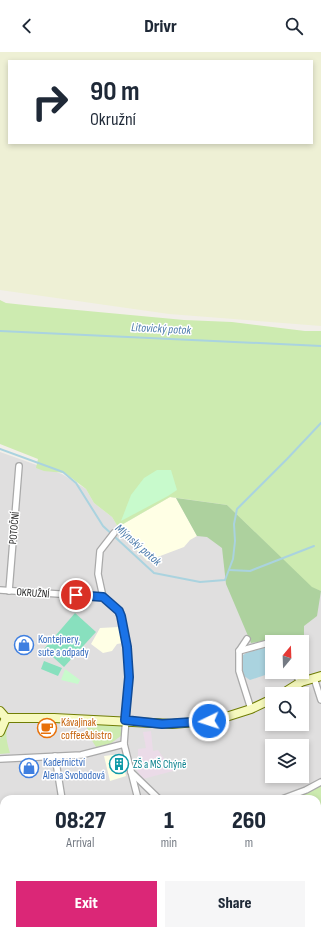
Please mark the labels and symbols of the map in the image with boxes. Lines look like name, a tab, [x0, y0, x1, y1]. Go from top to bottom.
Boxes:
water label: Litovický potok	[131, 320, 192, 338]
street label: POTOČNÍ	[5, 510, 22, 545]
water label: Mlýnský potok	[112, 521, 165, 570]
pin	[59, 578, 93, 612]
street label: OKRUŽNÍ	[16, 585, 51, 601]
place label: Kontejnery, sute a odpady	[38, 633, 89, 659]
shop icon: Kontejnery, sute a odpady	[13, 634, 35, 656]
north arrow	[265, 635, 309, 679]
position arrow	[188, 700, 230, 742]
place label: KávaJinak coffee&bistro	[61, 716, 112, 742]
cafe icon: KávaJinak coffee&bistro	[36, 717, 58, 739]
building icon: ZŠ a MŠ Chýně	[108, 753, 130, 775]
place label: Kadeřnictví Alena Svobodová	[42, 756, 105, 782]
shop icon: Kadeřnictví Alena Svobodová	[18, 757, 40, 779]
place label: ZŠ a MŠ Chýně	[133, 757, 186, 771]

